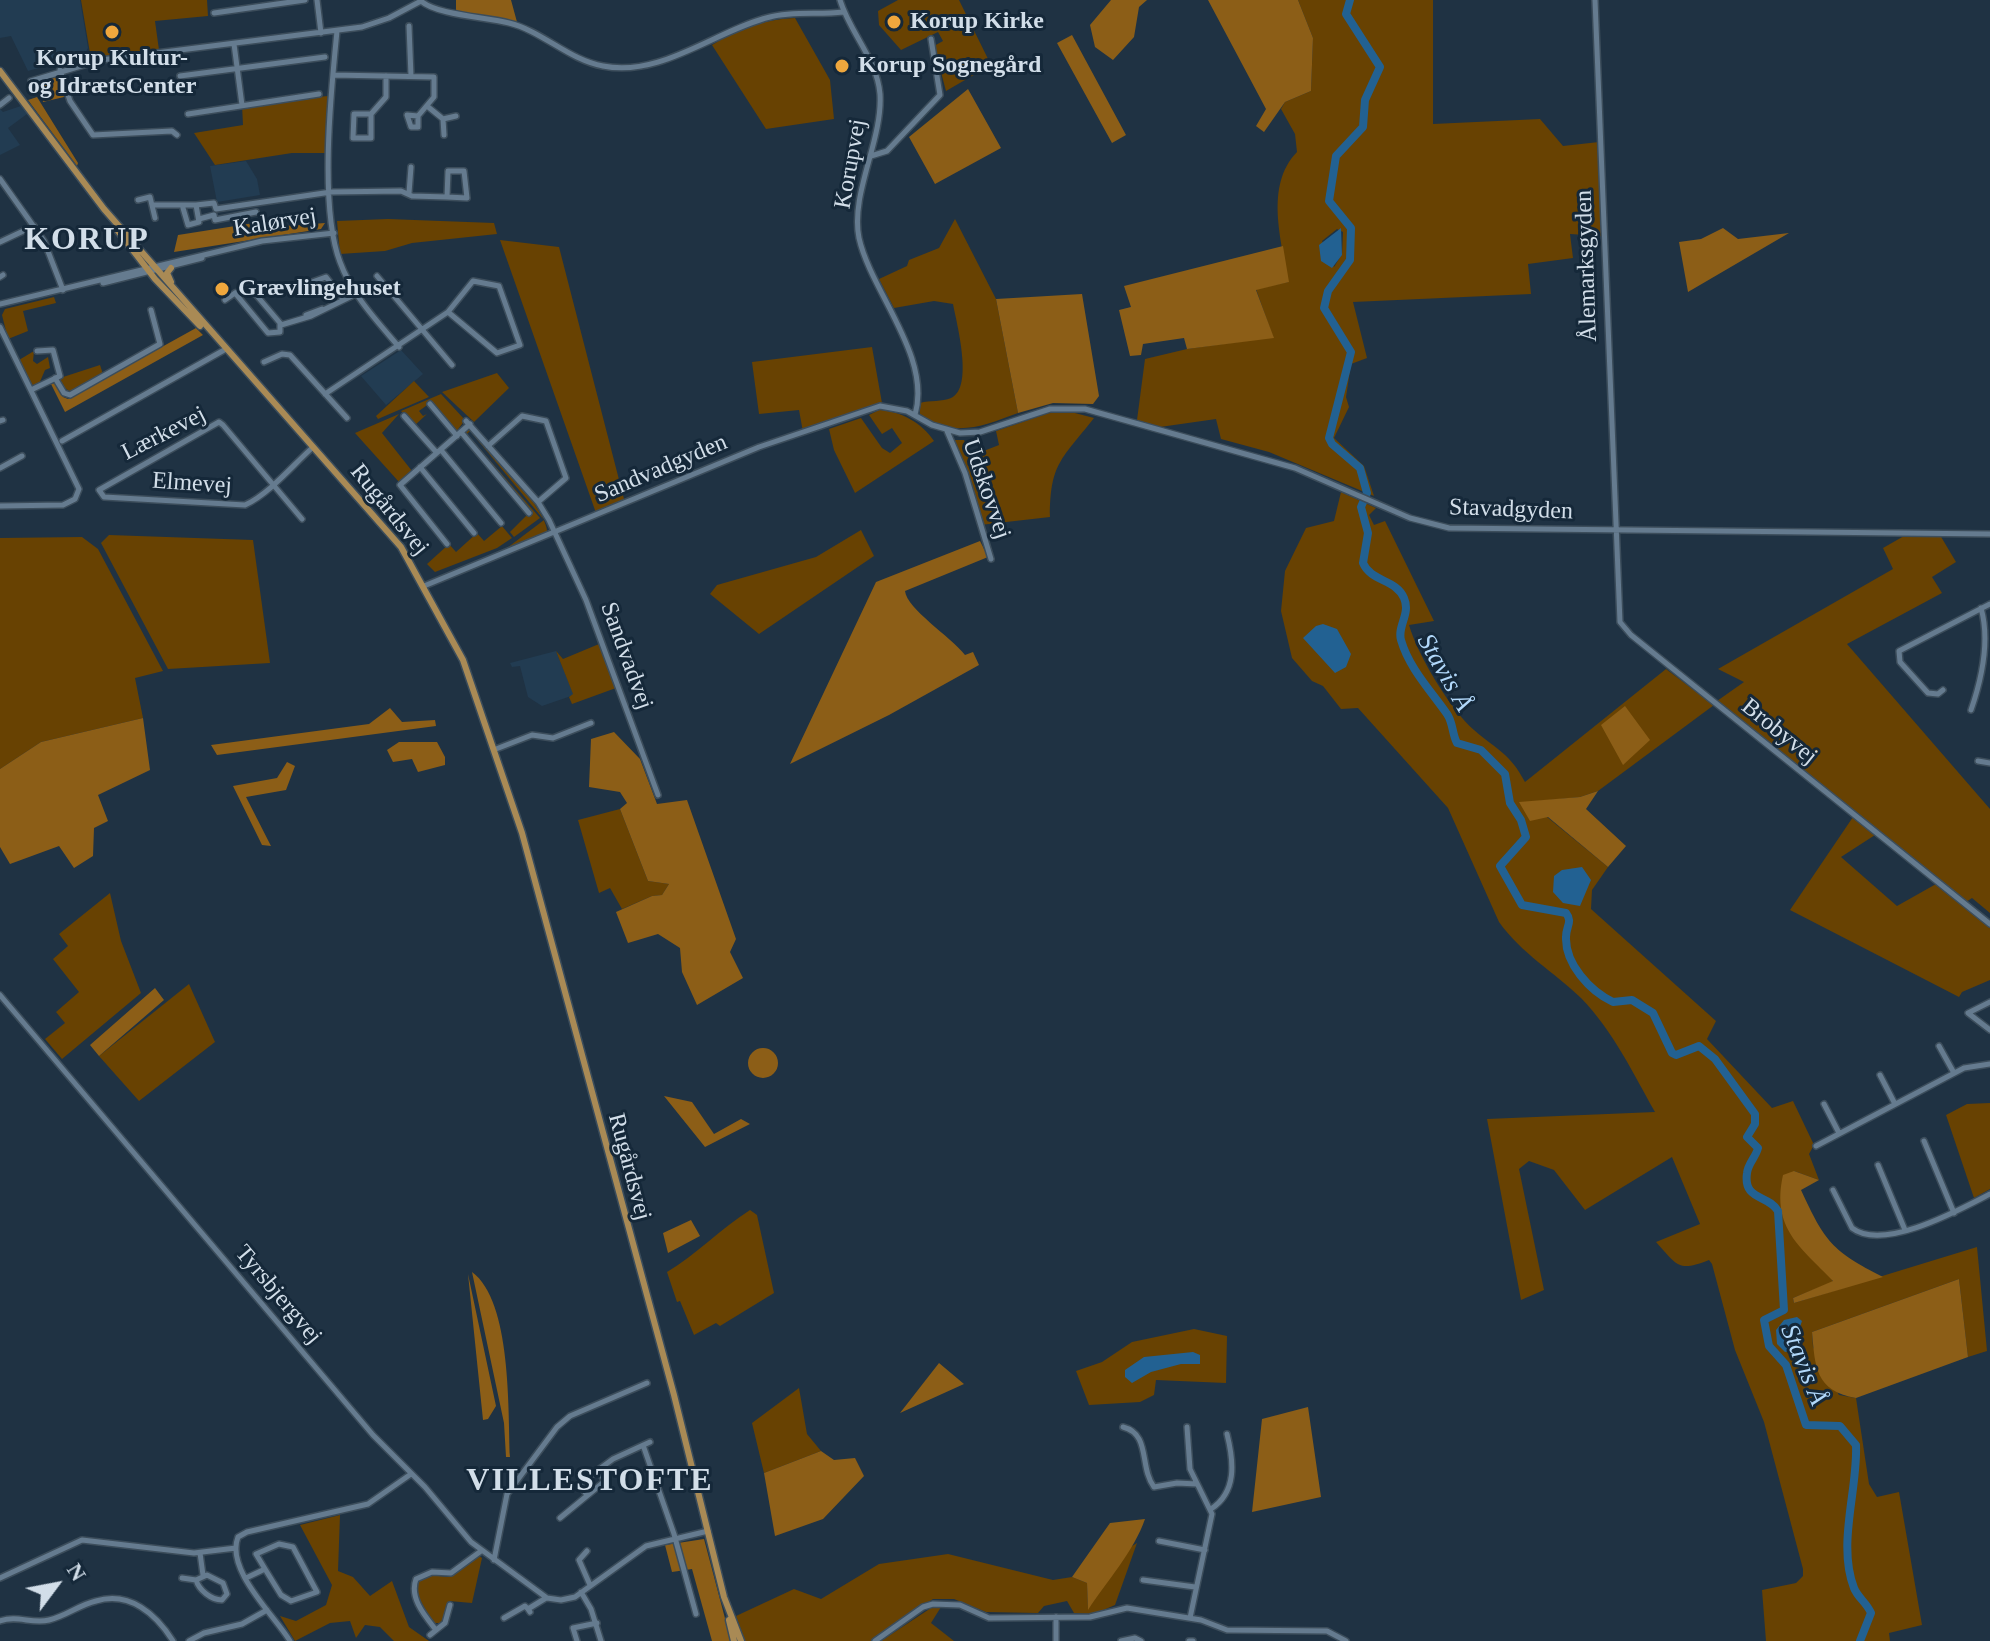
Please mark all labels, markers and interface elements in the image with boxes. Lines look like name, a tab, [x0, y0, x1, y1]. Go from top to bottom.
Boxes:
place label: Korup Kirke	[910, 8, 1044, 36]
marker: Korup Kirke	[885, 13, 903, 31]
marker: Korup Kultur- og IdrætsCenter	[103, 23, 121, 41]
place label: Korup Kultur- og IdrætsCenter	[28, 45, 196, 101]
place label: Korup Sognegård	[858, 52, 1041, 80]
marker: Korup Sognegård	[833, 57, 851, 75]
street label: Korupvej	[829, 117, 873, 211]
street label: Ålemarksgyden	[1570, 190, 1604, 342]
street label: Kalørvej	[231, 202, 319, 244]
district label: KORUP	[24, 222, 150, 260]
place label: Grævlingehuset	[238, 275, 401, 303]
marker: Grævlingehuset	[213, 280, 231, 298]
street label: Lærkevej	[117, 401, 211, 467]
street label: Sandvadgyden	[590, 428, 732, 510]
street label: Udskovvej	[955, 435, 1017, 543]
street label: Rugårdsvej	[343, 458, 435, 562]
street label: Elmevej	[151, 467, 233, 501]
street label: Stavadgyden	[1449, 493, 1573, 527]
street label: Sandvadvej	[593, 598, 659, 714]
water label: Stavis Å	[1409, 629, 1479, 717]
street label: Brobyvej	[1735, 693, 1823, 771]
street label: Rugårdsvej	[601, 1110, 657, 1224]
street label: Tyrsbjergvej	[228, 1240, 328, 1350]
water label: Stavis Å	[1773, 1320, 1833, 1410]
district label: VILLESTOFTE	[466, 1463, 714, 1501]
north arrow	[16, 1545, 96, 1625]
text: N	[62, 1559, 92, 1585]

